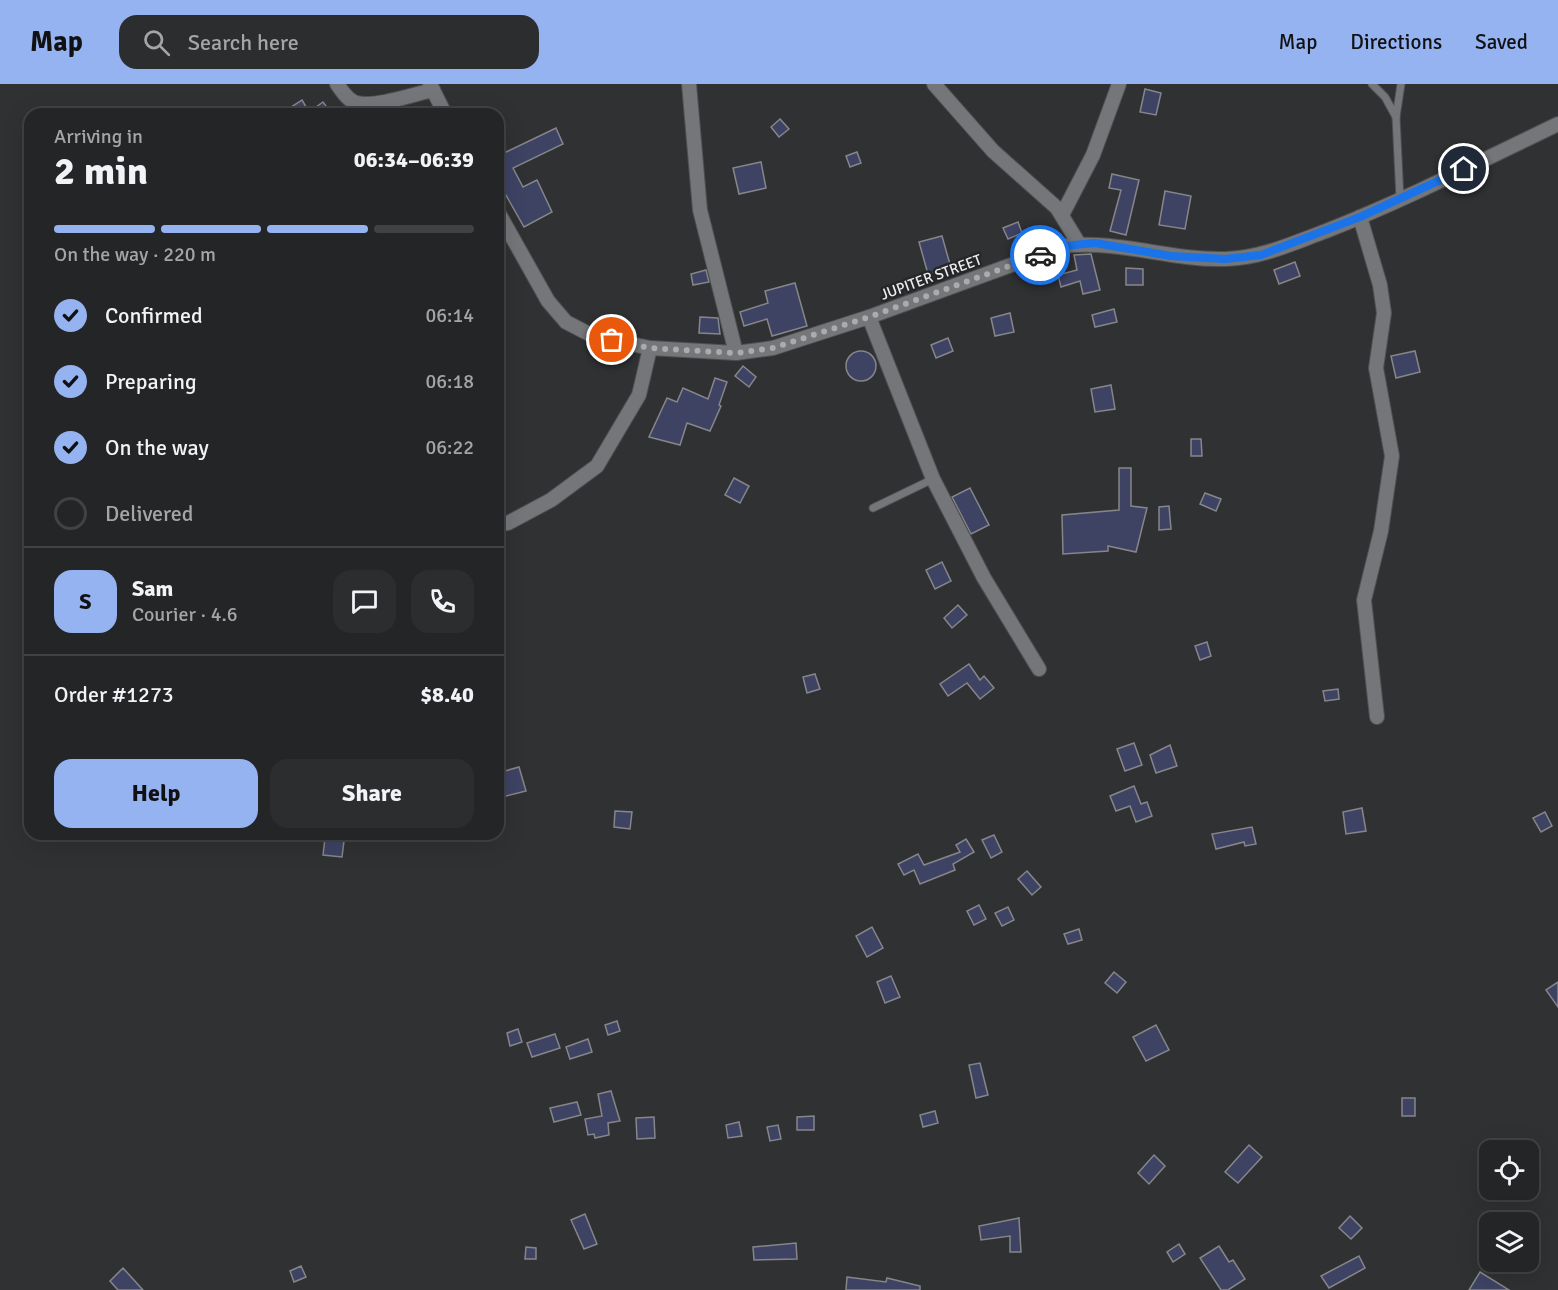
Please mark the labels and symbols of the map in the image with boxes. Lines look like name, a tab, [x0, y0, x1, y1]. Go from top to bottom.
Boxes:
pin	[1438, 143, 1489, 194]
courier	[1010, 225, 1070, 285]
street label: JUPITER STREET	[878, 250, 985, 304]
pin	[586, 314, 637, 365]

